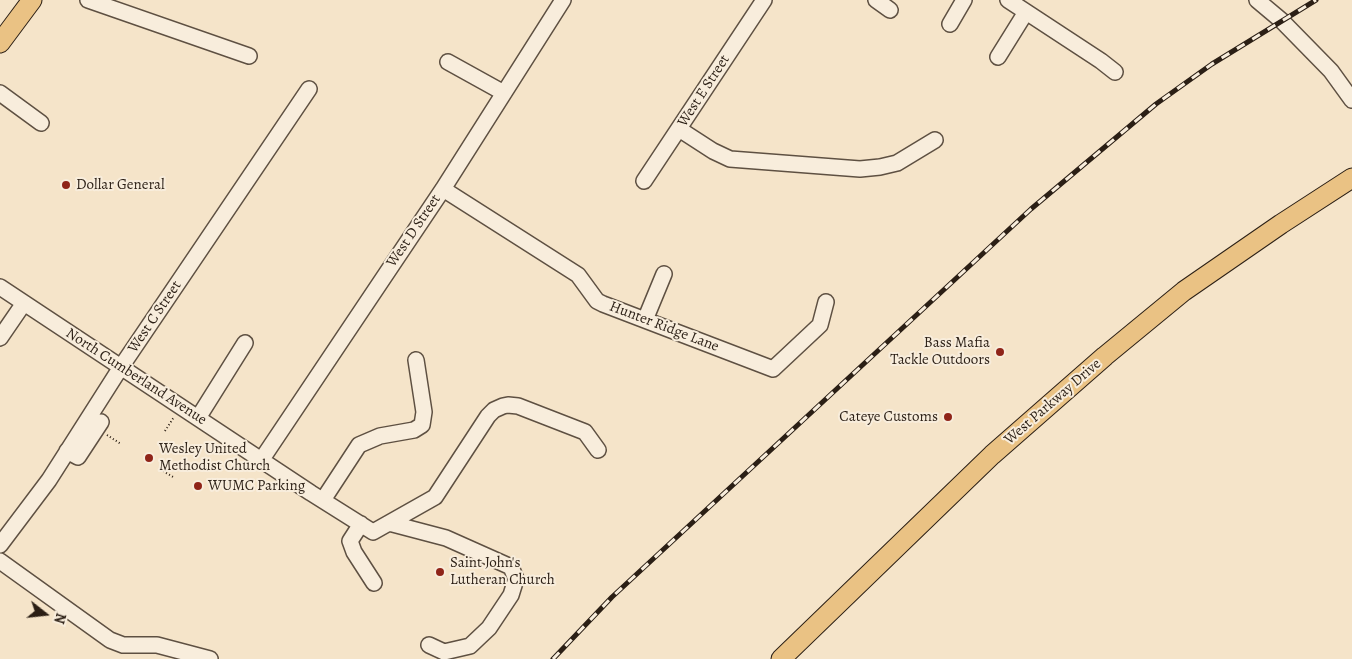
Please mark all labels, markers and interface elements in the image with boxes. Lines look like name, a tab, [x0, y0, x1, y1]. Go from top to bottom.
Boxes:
street label: West E Street	[674, 52, 734, 130]
place label: Dollar General	[76, 176, 165, 194]
marker: Dollar General	[60, 179, 72, 191]
street label: West D Street	[383, 191, 445, 271]
street label: West C Street	[124, 278, 186, 356]
street label: Hunter Ridge Lane	[607, 298, 721, 356]
street label: North Cumberland Avenue	[62, 325, 210, 429]
place label: Bass Mafia Tackle Outdoors	[890, 334, 990, 369]
marker: Bass Mafia Tackle Outdoors	[994, 346, 1006, 358]
street label: West Parkway Drive	[1001, 355, 1105, 449]
place label: Cateye Customs	[839, 408, 938, 426]
marker: Cateye Customs	[942, 411, 954, 423]
place label: Wesley United Methodist Church	[159, 440, 270, 475]
marker: Wesley United Methodist Church	[143, 452, 155, 464]
place label: WUMC Parking	[208, 477, 305, 495]
marker: WUMC Parking	[192, 480, 204, 492]
place label: Saint John's Lutheran Church	[450, 554, 555, 589]
marker: Saint John's Lutheran Church	[434, 566, 446, 578]
north arrow	[20, 589, 70, 639]
text: N	[49, 611, 70, 626]

